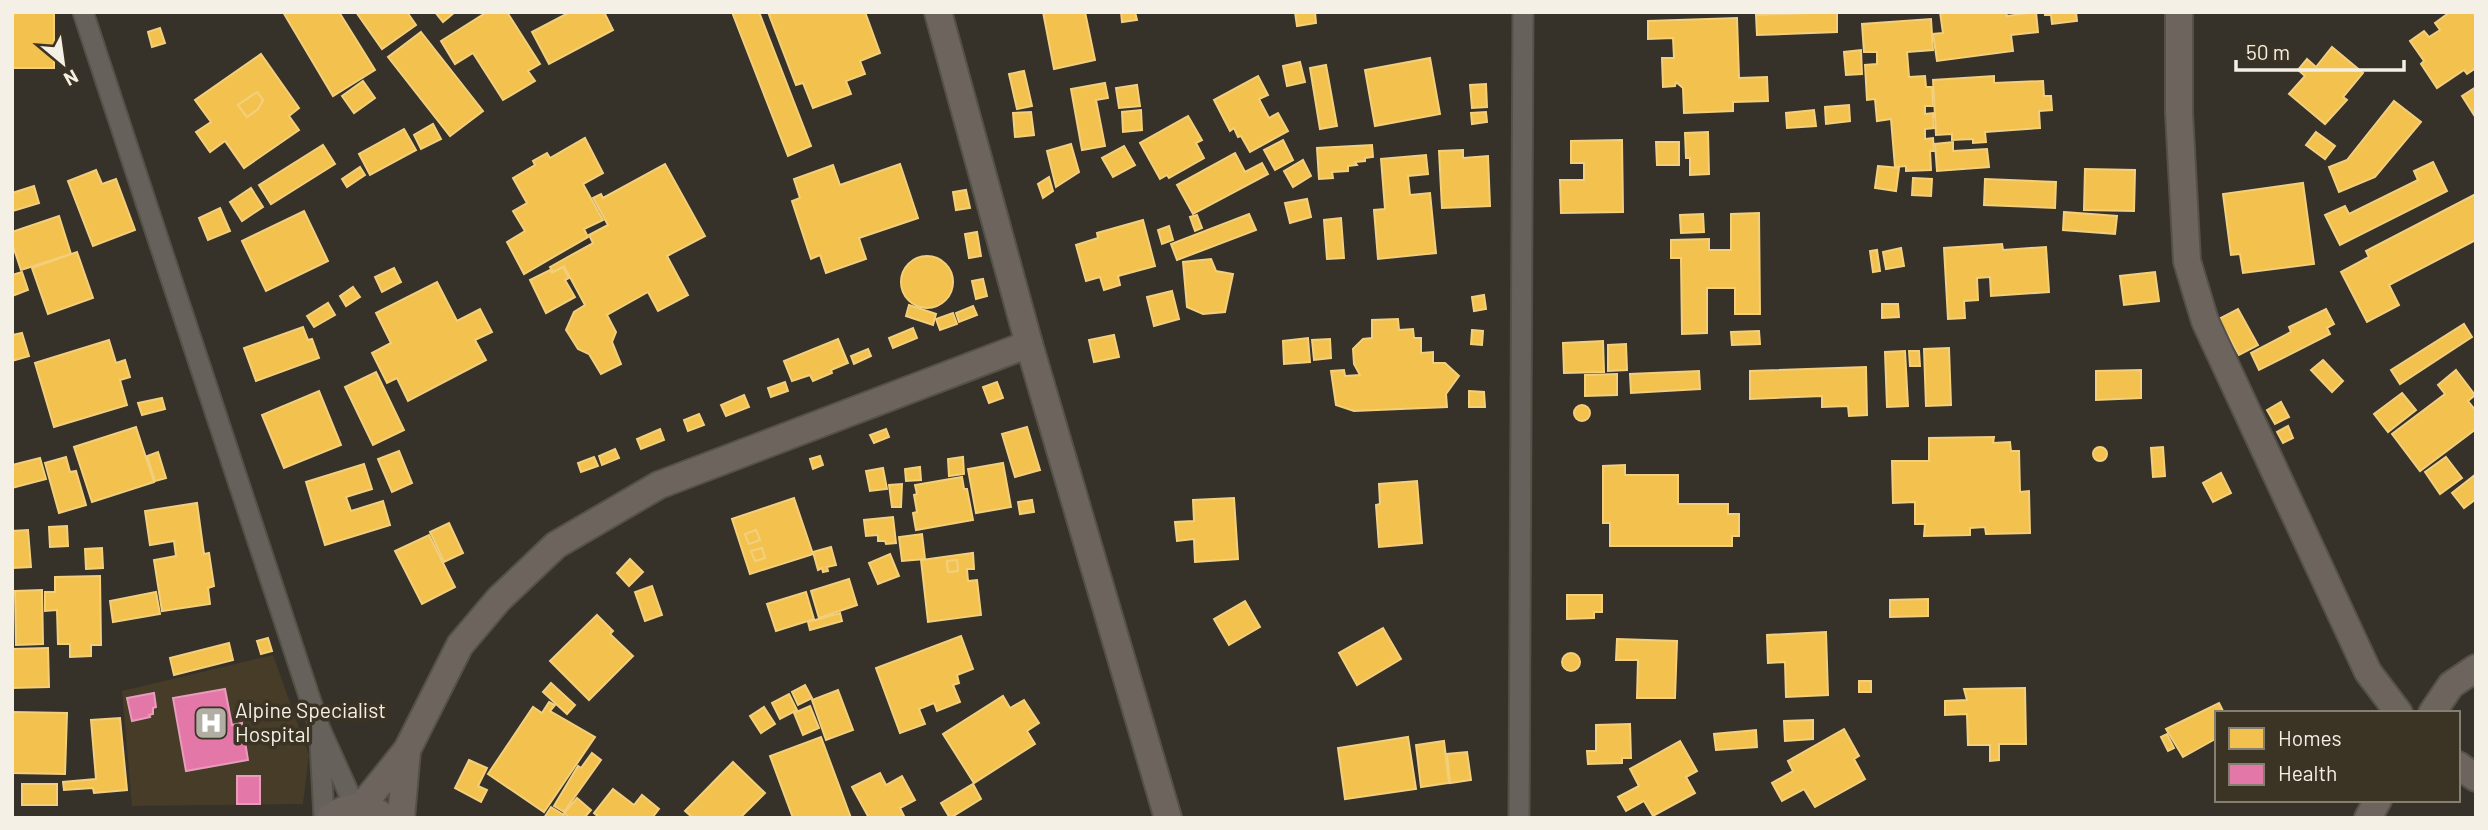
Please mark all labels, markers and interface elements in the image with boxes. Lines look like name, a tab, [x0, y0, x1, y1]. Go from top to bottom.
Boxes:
north arrow	[28, 28, 98, 98]
scale bar	[2236, 28, 2404, 72]
text: 50 m	[2246, 39, 2290, 64]
text: N	[60, 65, 83, 91]
place label: Alpine Specialist Hospital	[235, 697, 386, 746]
hospital icon: Alpine Specialist Hospital	[192, 704, 230, 742]
legend	[2215, 711, 2460, 802]
text: Homes	[2278, 725, 2342, 750]
text: Health	[2278, 760, 2337, 785]

